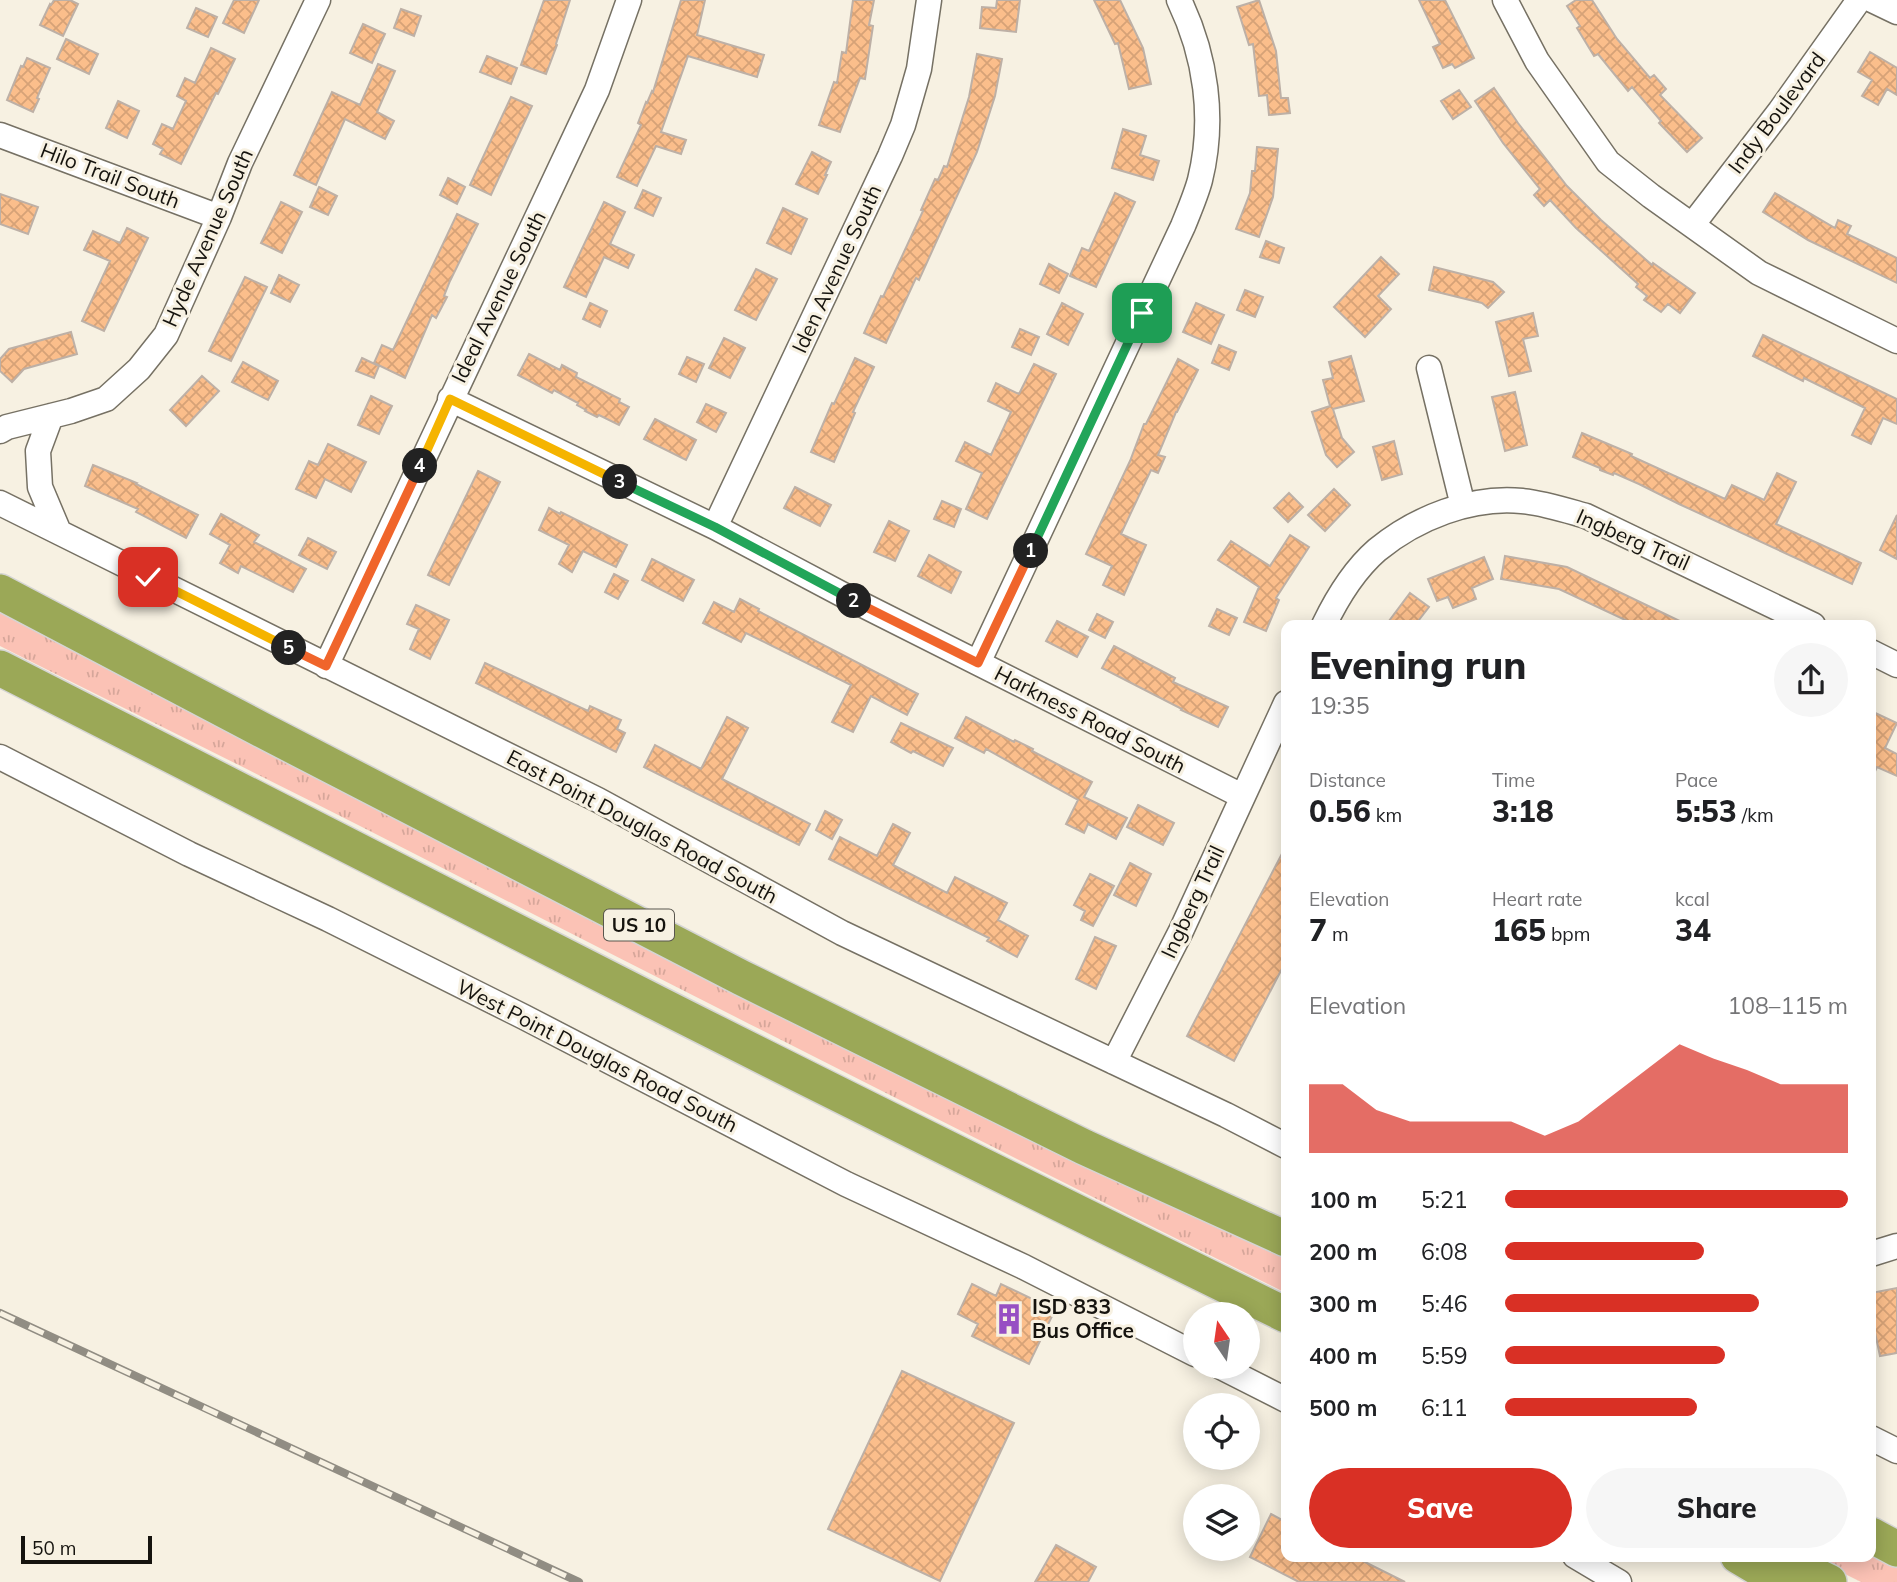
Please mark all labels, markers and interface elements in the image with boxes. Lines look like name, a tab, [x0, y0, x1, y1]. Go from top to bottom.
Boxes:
street label: Indy Boulevard	[1722, 47, 1830, 178]
street label: Hilo Trail South	[37, 137, 184, 214]
street label: Hyde Avenue South	[156, 145, 258, 331]
street label: Iden Avenue South	[786, 180, 886, 357]
street label: Ideal Avenue South	[445, 206, 551, 387]
pin	[1112, 283, 1172, 343]
icon: arrive	[1123, 294, 1161, 332]
pin: 4	[402, 448, 438, 484]
text: 4	[414, 453, 425, 477]
pin: 3	[602, 464, 638, 500]
text: 3	[614, 469, 625, 493]
street label: Ingberg Trail	[1573, 503, 1694, 576]
pin: 1	[1014, 534, 1048, 568]
text: 1	[1025, 538, 1036, 562]
pin	[118, 547, 178, 607]
icon: check	[129, 558, 167, 596]
pin: 2	[836, 584, 872, 618]
text: 2	[848, 588, 859, 612]
pin: 5	[272, 630, 306, 666]
text: 5	[283, 635, 294, 659]
text: Evening run	[1309, 641, 1527, 689]
button: share	[1774, 643, 1848, 717]
street label: Harkness Road South	[991, 660, 1190, 779]
text: 19:35	[1309, 691, 1369, 720]
street label: East Point Douglas Road South	[503, 744, 782, 909]
text: Distance	[1309, 768, 1386, 792]
text: Time	[1492, 768, 1535, 792]
text: Pace	[1675, 768, 1718, 792]
text: 0.56	[1309, 792, 1371, 830]
text: 3:18	[1492, 792, 1554, 830]
text: 5:53	[1675, 792, 1737, 830]
text: km	[1371, 803, 1402, 827]
text: /km	[1737, 803, 1774, 827]
street label: Ingberg Trail	[1155, 841, 1230, 962]
text: Elevation	[1309, 887, 1389, 911]
text: Heart rate	[1492, 887, 1582, 911]
text: kcal	[1675, 887, 1710, 911]
road number: US 10	[604, 909, 674, 940]
text: 7	[1309, 911, 1327, 949]
text: 165	[1492, 911, 1546, 949]
text: 34	[1675, 911, 1711, 949]
text: m	[1327, 922, 1349, 946]
text: bpm	[1546, 922, 1590, 946]
street label: West Point Douglas Road South	[453, 973, 742, 1137]
text: Elevation	[1309, 991, 1406, 1020]
text: 108–115 m	[1727, 991, 1848, 1020]
text: 100 m	[1309, 1185, 1377, 1214]
text: 5:21	[1421, 1185, 1468, 1214]
text: 200 m	[1309, 1237, 1377, 1266]
text: 6:08	[1421, 1237, 1468, 1266]
text: 300 m	[1309, 1289, 1377, 1318]
text: 5:46	[1421, 1289, 1468, 1318]
place label: ISD 833 Bus Office	[1032, 1293, 1134, 1343]
building icon: ISD 833 Bus Office	[992, 1302, 1026, 1336]
north arrow	[1183, 1302, 1260, 1379]
map controls	[1183, 1302, 1260, 1561]
text: 400 m	[1309, 1341, 1377, 1370]
text: 5:59	[1421, 1341, 1468, 1370]
button: locate	[1183, 1393, 1260, 1470]
text: 500 m	[1309, 1393, 1377, 1422]
text: 6:11	[1421, 1393, 1468, 1422]
button: Save	[1309, 1468, 1572, 1548]
button: Share	[1586, 1468, 1848, 1548]
button: layers	[1183, 1484, 1260, 1561]
scale bar	[21, 1533, 152, 1565]
text: 50 m	[32, 1536, 76, 1560]

